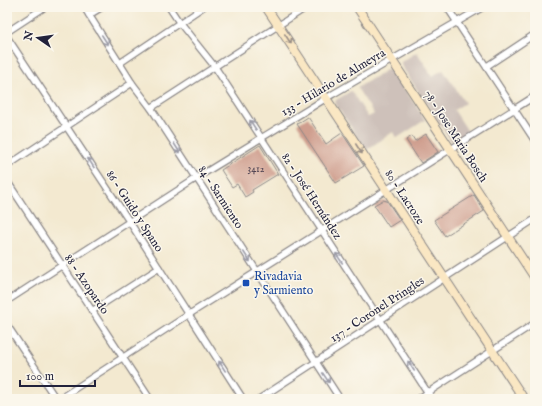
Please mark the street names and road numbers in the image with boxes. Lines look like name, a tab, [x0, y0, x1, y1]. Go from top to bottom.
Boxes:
street label: 133 - Hilario de Almeyra	[278, 45, 389, 120]
street label: 78 - Jose Maria Bosch	[419, 87, 491, 186]
street label: 82 - José Hernández	[277, 150, 345, 243]
street label: 84 - Sarmiento	[195, 163, 247, 232]
street label: 80 - Lacroze	[381, 167, 428, 228]
street label: 86 - Guido y Spano	[102, 168, 167, 256]
street label: 88 - Azopardo	[60, 251, 112, 318]
street label: 137 - Coronel Pringles	[327, 273, 427, 346]

